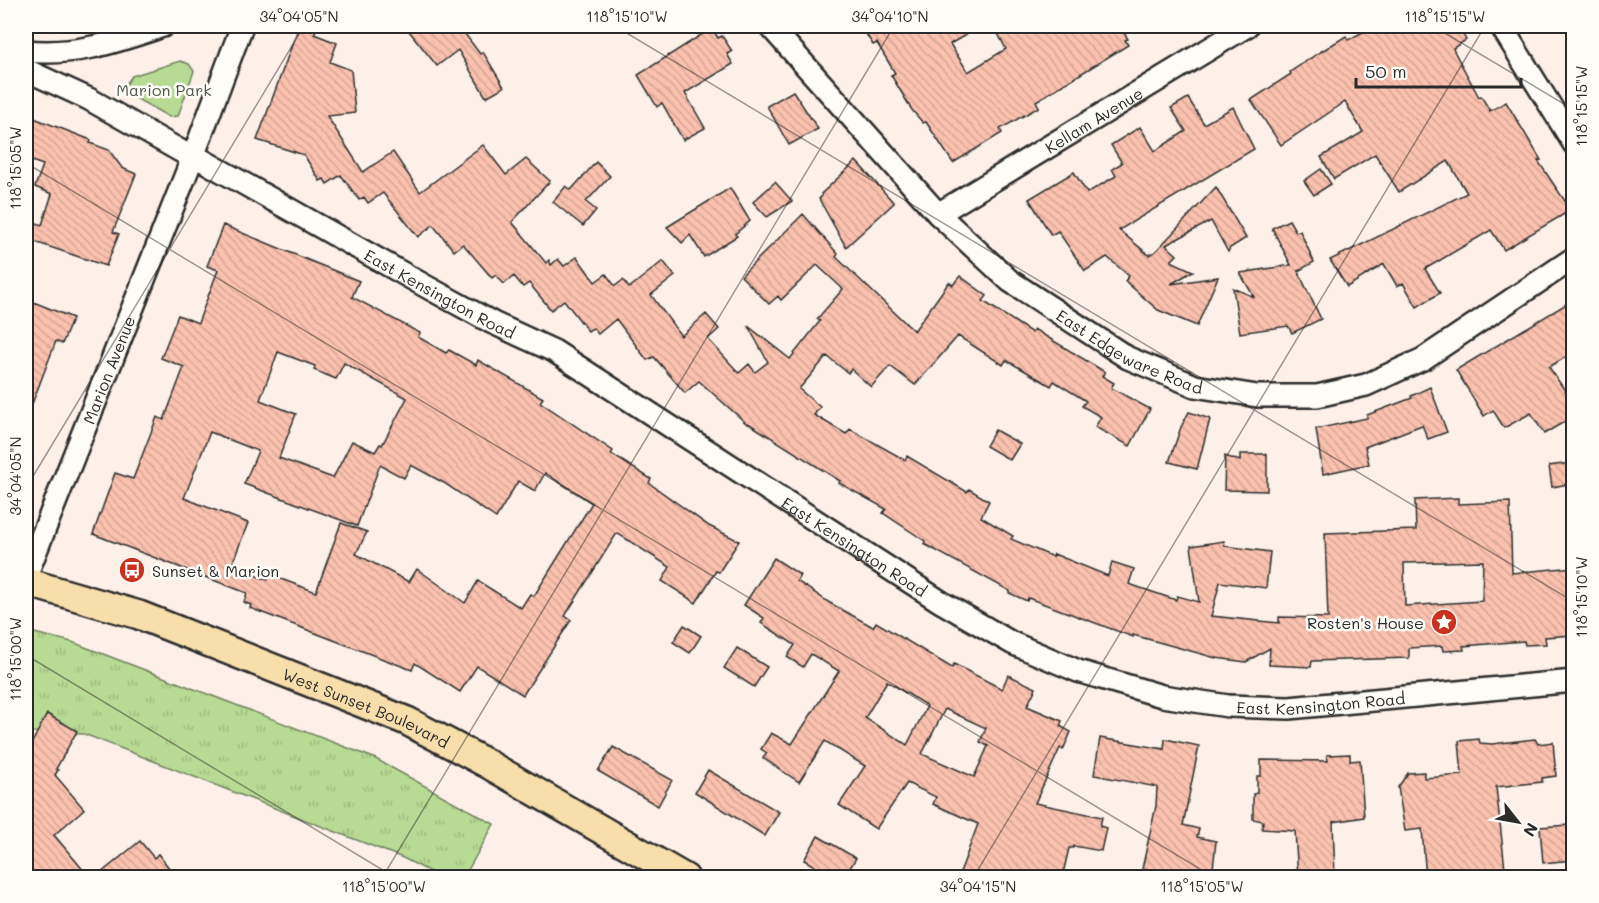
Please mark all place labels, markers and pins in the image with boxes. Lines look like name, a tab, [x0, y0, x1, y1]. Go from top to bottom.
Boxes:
bus stop icon: Sunset & Marion	[117, 555, 147, 585]
place label: Sunset & Marion	[152, 560, 279, 581]
place icon: Rosten's House	[1429, 607, 1459, 637]
place label: Rosten's House	[1307, 612, 1424, 633]

